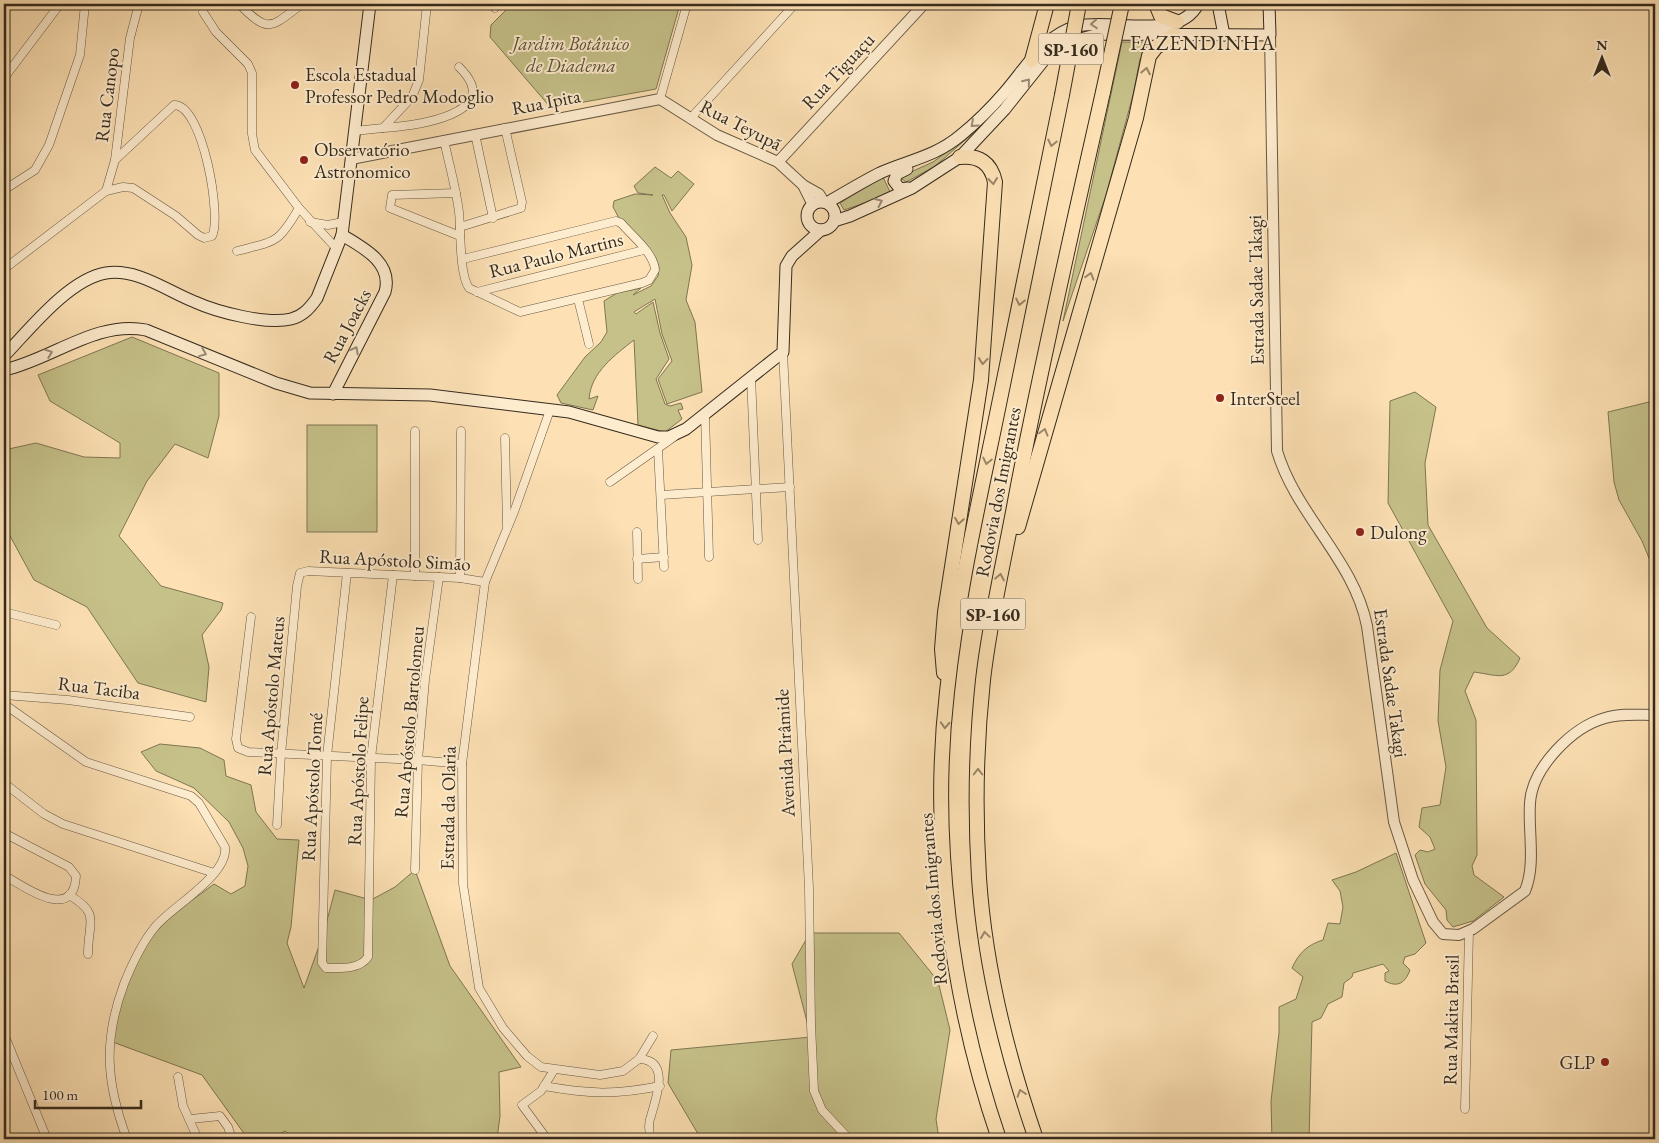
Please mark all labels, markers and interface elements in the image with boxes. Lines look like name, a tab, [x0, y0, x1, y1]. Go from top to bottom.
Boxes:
one-way arrow	[1090, 18, 1098, 29]
street label: Rua Tiguaçu	[796, 27, 880, 115]
district label: FAZENDINHA	[1130, 29, 1276, 56]
park label: Jardim Botânico de Diadema	[509, 31, 629, 78]
north arrow	[1576, 32, 1626, 82]
road number: SP-160	[1038, 34, 1104, 64]
text: N	[1596, 36, 1608, 54]
street label: Rua Canopo	[89, 46, 125, 144]
place label: Escola Estadual Professor Pedro Modoglio	[305, 62, 494, 109]
one-way arrow	[1140, 67, 1150, 76]
marker: Escola Estadual Professor Pedro Modoglio	[289, 79, 301, 91]
one-way arrow	[1021, 79, 1029, 88]
street label: Rua Ipita	[510, 83, 583, 121]
street label: Rua Teyupã	[696, 94, 786, 156]
one-way arrow	[970, 119, 979, 128]
place label: Observatório Astronomico	[313, 137, 411, 184]
one-way arrow	[1047, 138, 1058, 147]
marker: Observatório Astronomico	[298, 154, 310, 166]
one-way arrow	[988, 177, 998, 186]
one-way arrow	[874, 197, 883, 208]
street label: Estrada Sadae Takagi	[1242, 214, 1270, 365]
street label: Rua Paulo Martins	[486, 226, 626, 284]
one-way arrow	[1085, 273, 1095, 281]
street label: Rua Joacks	[317, 284, 377, 368]
one-way arrow	[1015, 297, 1025, 306]
one-way arrow	[198, 347, 206, 357]
one-way arrow	[349, 347, 359, 356]
one-way arrow	[45, 349, 53, 359]
one-way arrow	[978, 357, 989, 365]
place label: InterSteel	[1230, 386, 1301, 411]
marker: InterSteel	[1214, 392, 1226, 404]
street label: Rodovia dos Imigrantes	[969, 405, 1027, 579]
one-way arrow	[1039, 428, 1049, 437]
one-way arrow	[982, 457, 993, 465]
one-way arrow	[954, 517, 964, 526]
place label: Dulong	[1370, 520, 1427, 545]
marker: Dulong	[1354, 526, 1366, 538]
street label: Rua Apóstolo Simão	[319, 544, 471, 576]
one-way arrow	[994, 572, 1004, 581]
road number: SP-160	[960, 598, 1026, 630]
street label: Estrada Sadae Takagi	[1368, 607, 1414, 759]
street label: Rua Apóstolo Mateus	[252, 615, 290, 777]
street label: Rua Apóstolo Bartolomeu	[388, 625, 430, 819]
street label: Rua Taciba	[56, 671, 142, 705]
street label: Avenida Pirâmide	[769, 688, 801, 819]
street label: Rua Apóstolo Felipe	[342, 696, 374, 846]
street label: Rua Apóstolo Tomé	[296, 712, 328, 862]
one-way arrow	[939, 721, 950, 729]
street label: Estrada da Olaria	[434, 745, 462, 870]
one-way arrow	[973, 768, 983, 776]
street label: Rodovia dos Imigrantes	[913, 812, 953, 986]
one-way arrow	[980, 930, 991, 938]
street label: Rua Makita Brasil	[1437, 954, 1465, 1086]
place label: GLP	[1560, 1050, 1596, 1075]
marker: GLP	[1599, 1056, 1611, 1068]
scale bar	[35, 1078, 141, 1110]
text: 100 m	[42, 1085, 79, 1104]
one-way arrow	[1017, 1089, 1027, 1098]

